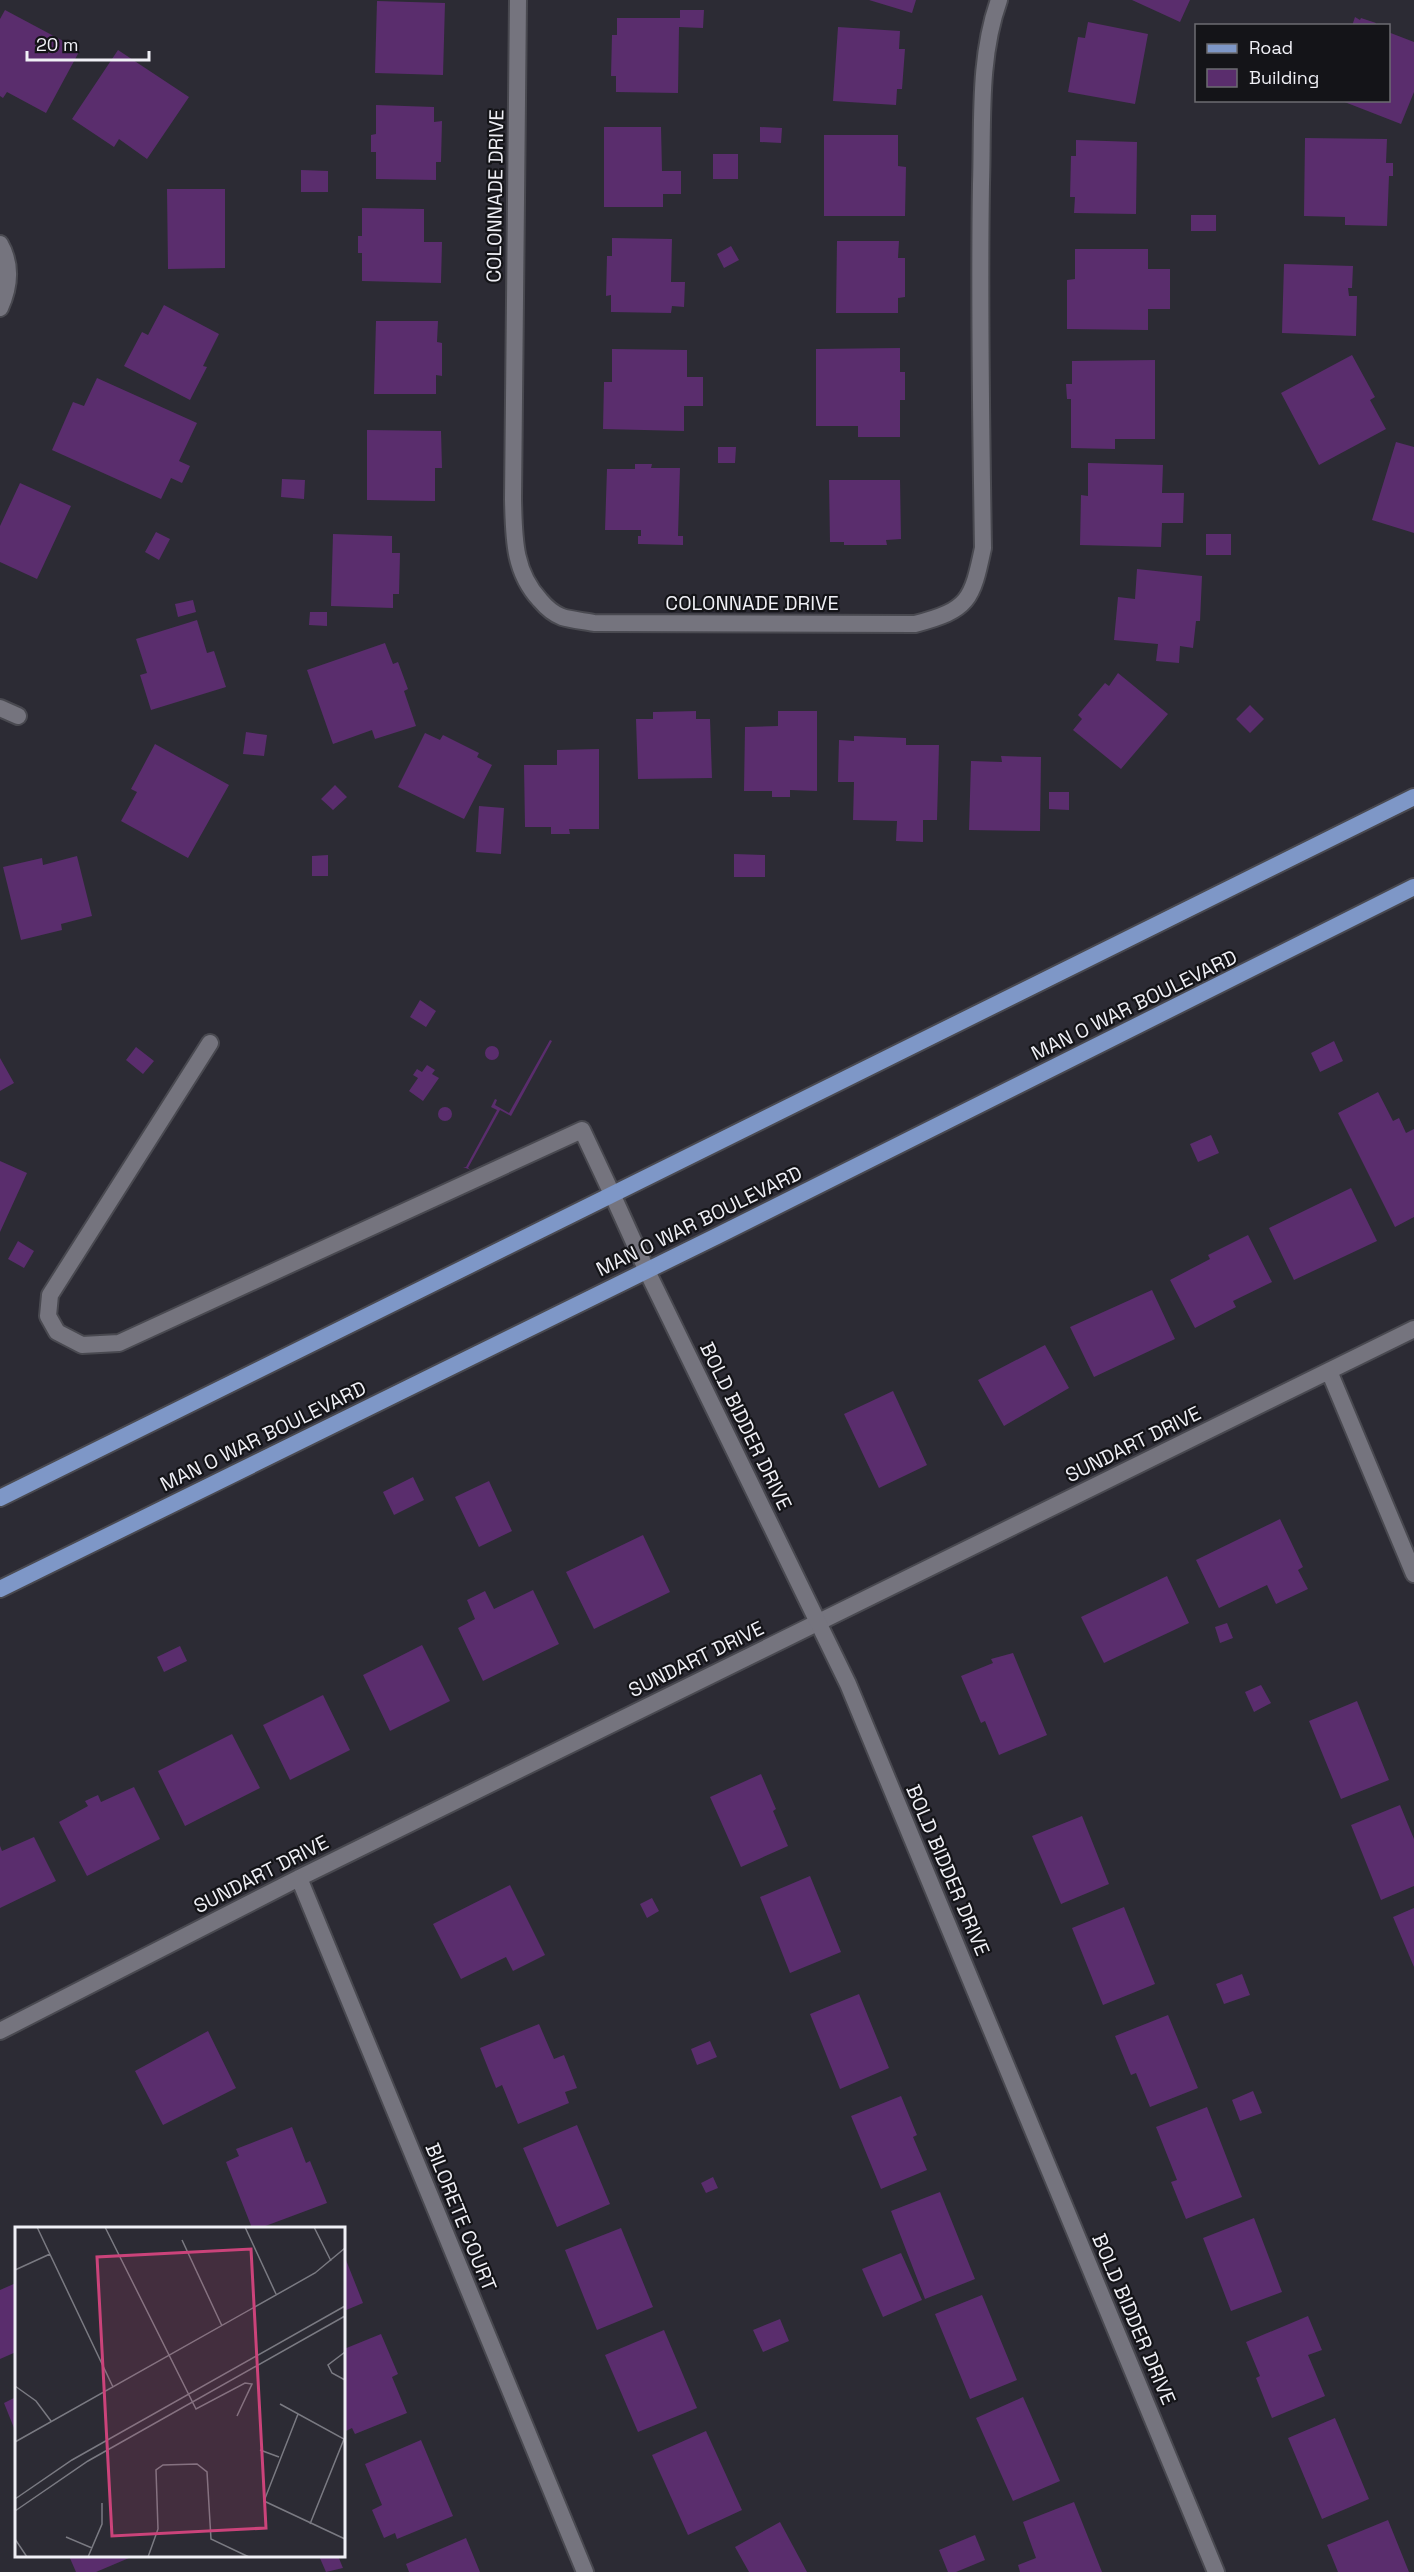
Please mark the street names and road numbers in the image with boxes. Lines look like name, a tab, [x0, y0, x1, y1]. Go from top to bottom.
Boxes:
street label: COLONNADE DRIVE	[480, 109, 510, 283]
street label: COLONNADE DRIVE	[665, 590, 839, 616]
street label: MAN O WAR BOULEVARD	[1027, 944, 1241, 1066]
street label: MAN O WAR BOULEVARD	[592, 1160, 806, 1282]
street label: BOLD BIDDER DRIVE	[694, 1338, 798, 1514]
street label: MAN O WAR BOULEVARD	[156, 1375, 370, 1497]
street label: SUNDART DRIVE	[1061, 1400, 1205, 1488]
street label: SUNDART DRIVE	[624, 1615, 768, 1703]
street label: BOLD BIDDER DRIVE	[900, 1780, 996, 1960]
street label: SUNDART DRIVE	[189, 1829, 333, 1919]
street label: BILORETE COURT	[419, 2139, 503, 2295]
street label: BOLD BIDDER DRIVE	[1086, 2229, 1182, 2409]

